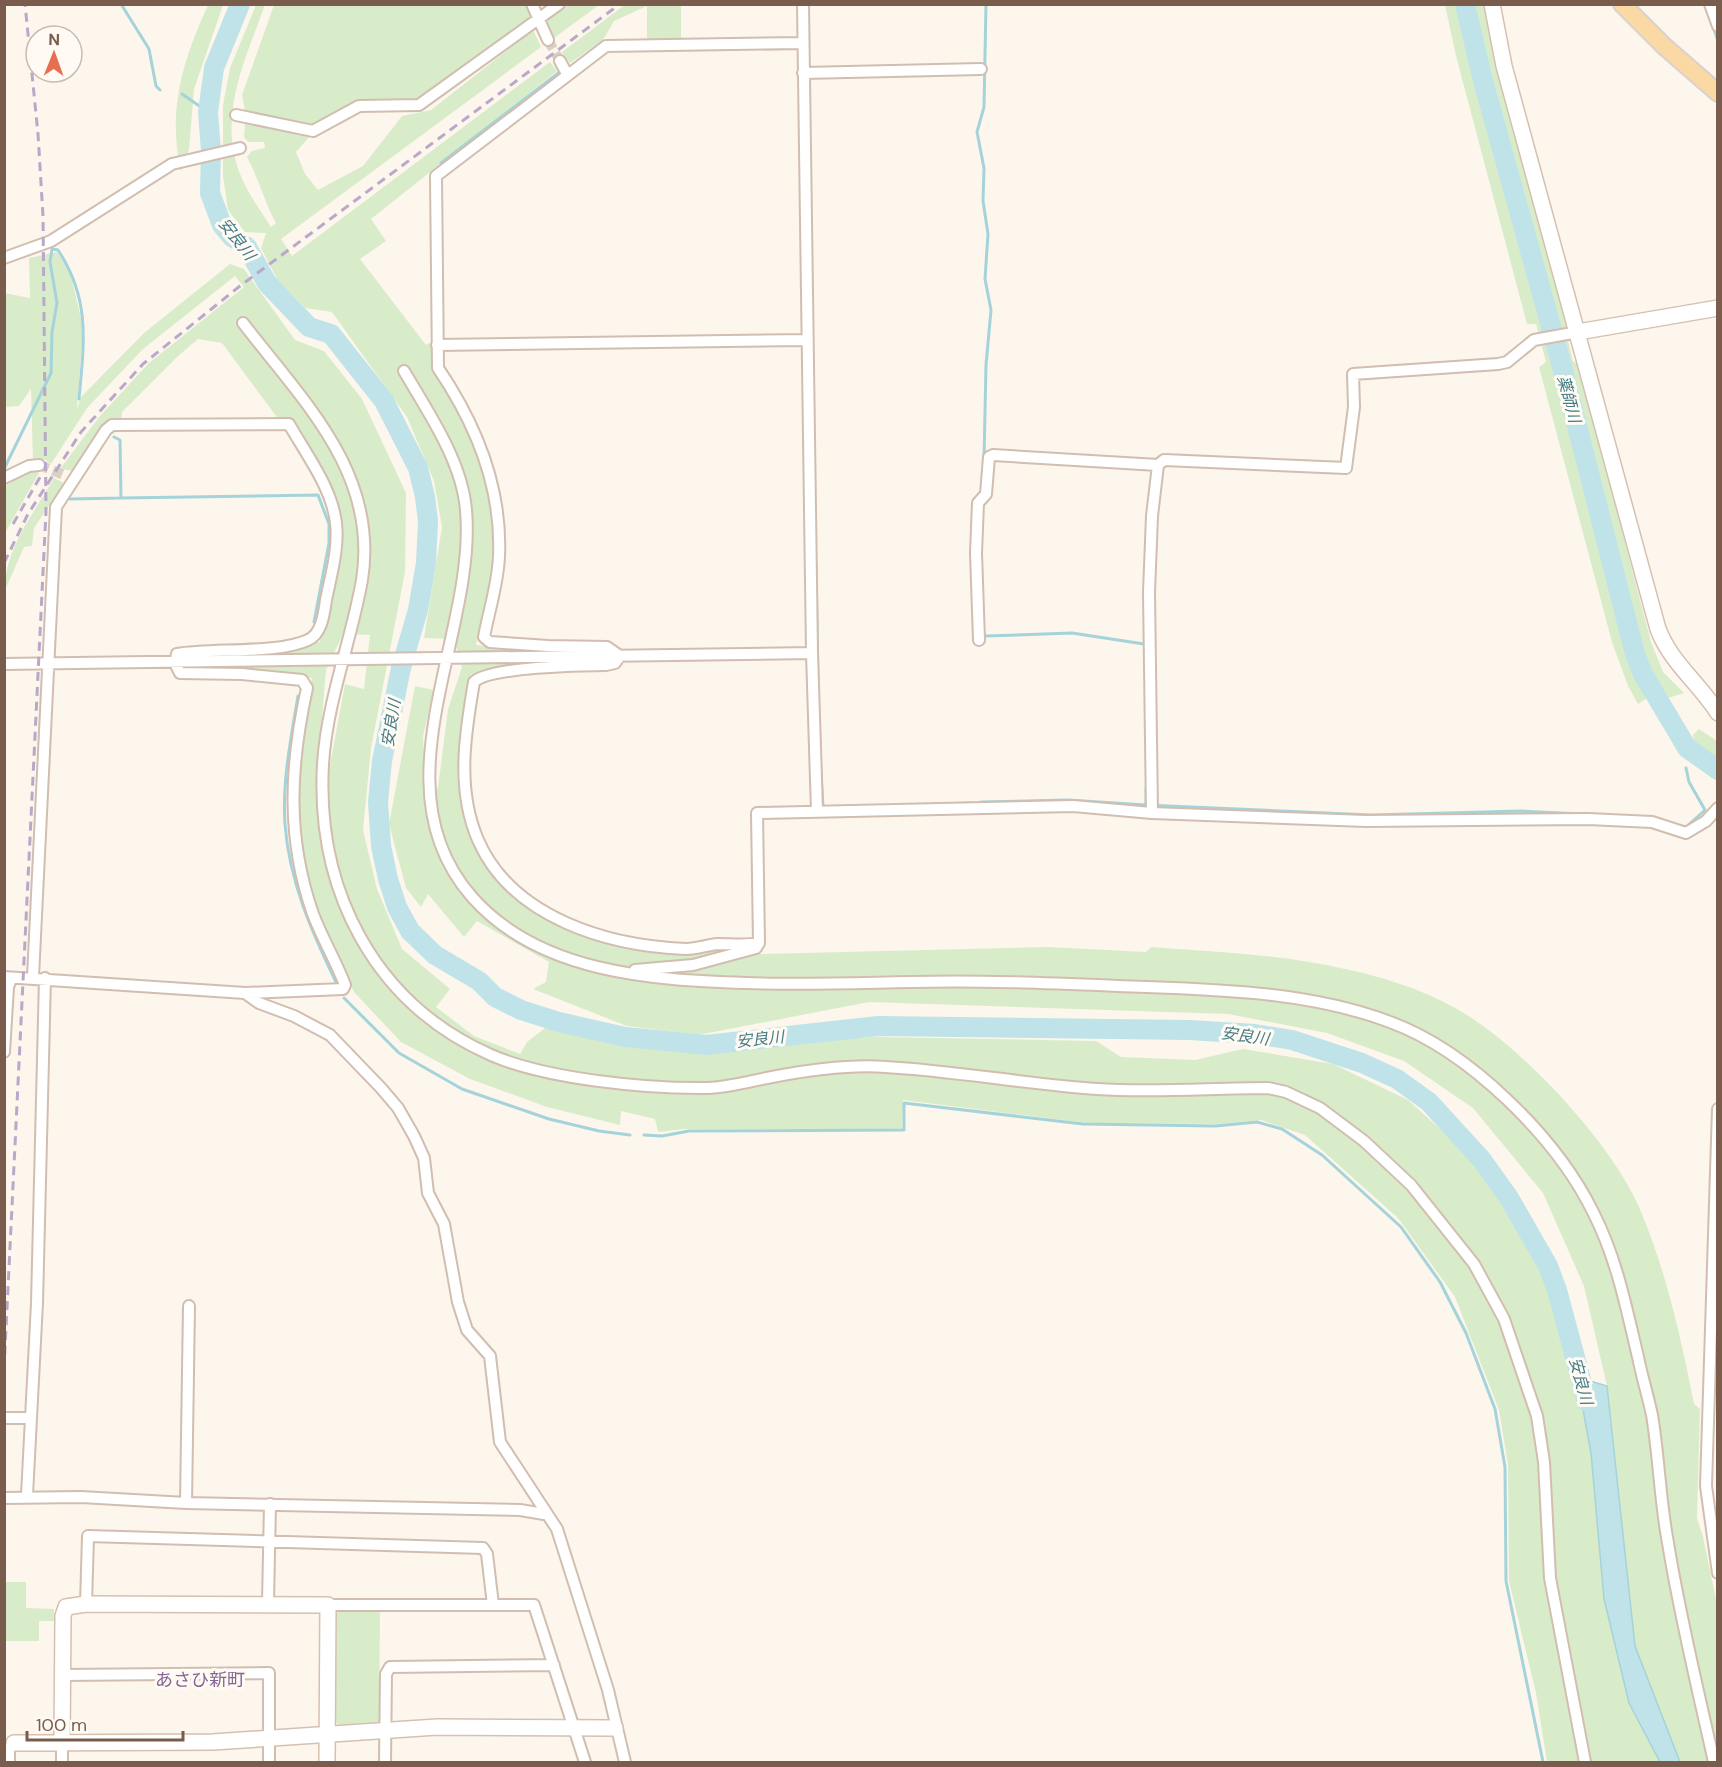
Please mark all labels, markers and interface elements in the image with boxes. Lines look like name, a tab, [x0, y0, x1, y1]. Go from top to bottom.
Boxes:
north arrow	[24, 24, 84, 84]
text: N	[48, 29, 60, 50]
water label: 安良川	[214, 214, 261, 266]
water label: 薬師川	[1553, 373, 1586, 427]
water label: 安良川	[377, 696, 405, 748]
water label: 安良川	[1220, 1022, 1272, 1050]
water label: 安良川	[735, 1026, 787, 1052]
water label: 安良川	[1565, 1355, 1598, 1409]
district label: あさひ新町	[155, 1668, 245, 1692]
scale bar	[27, 1704, 183, 1742]
text: 100 m	[36, 1713, 87, 1737]

